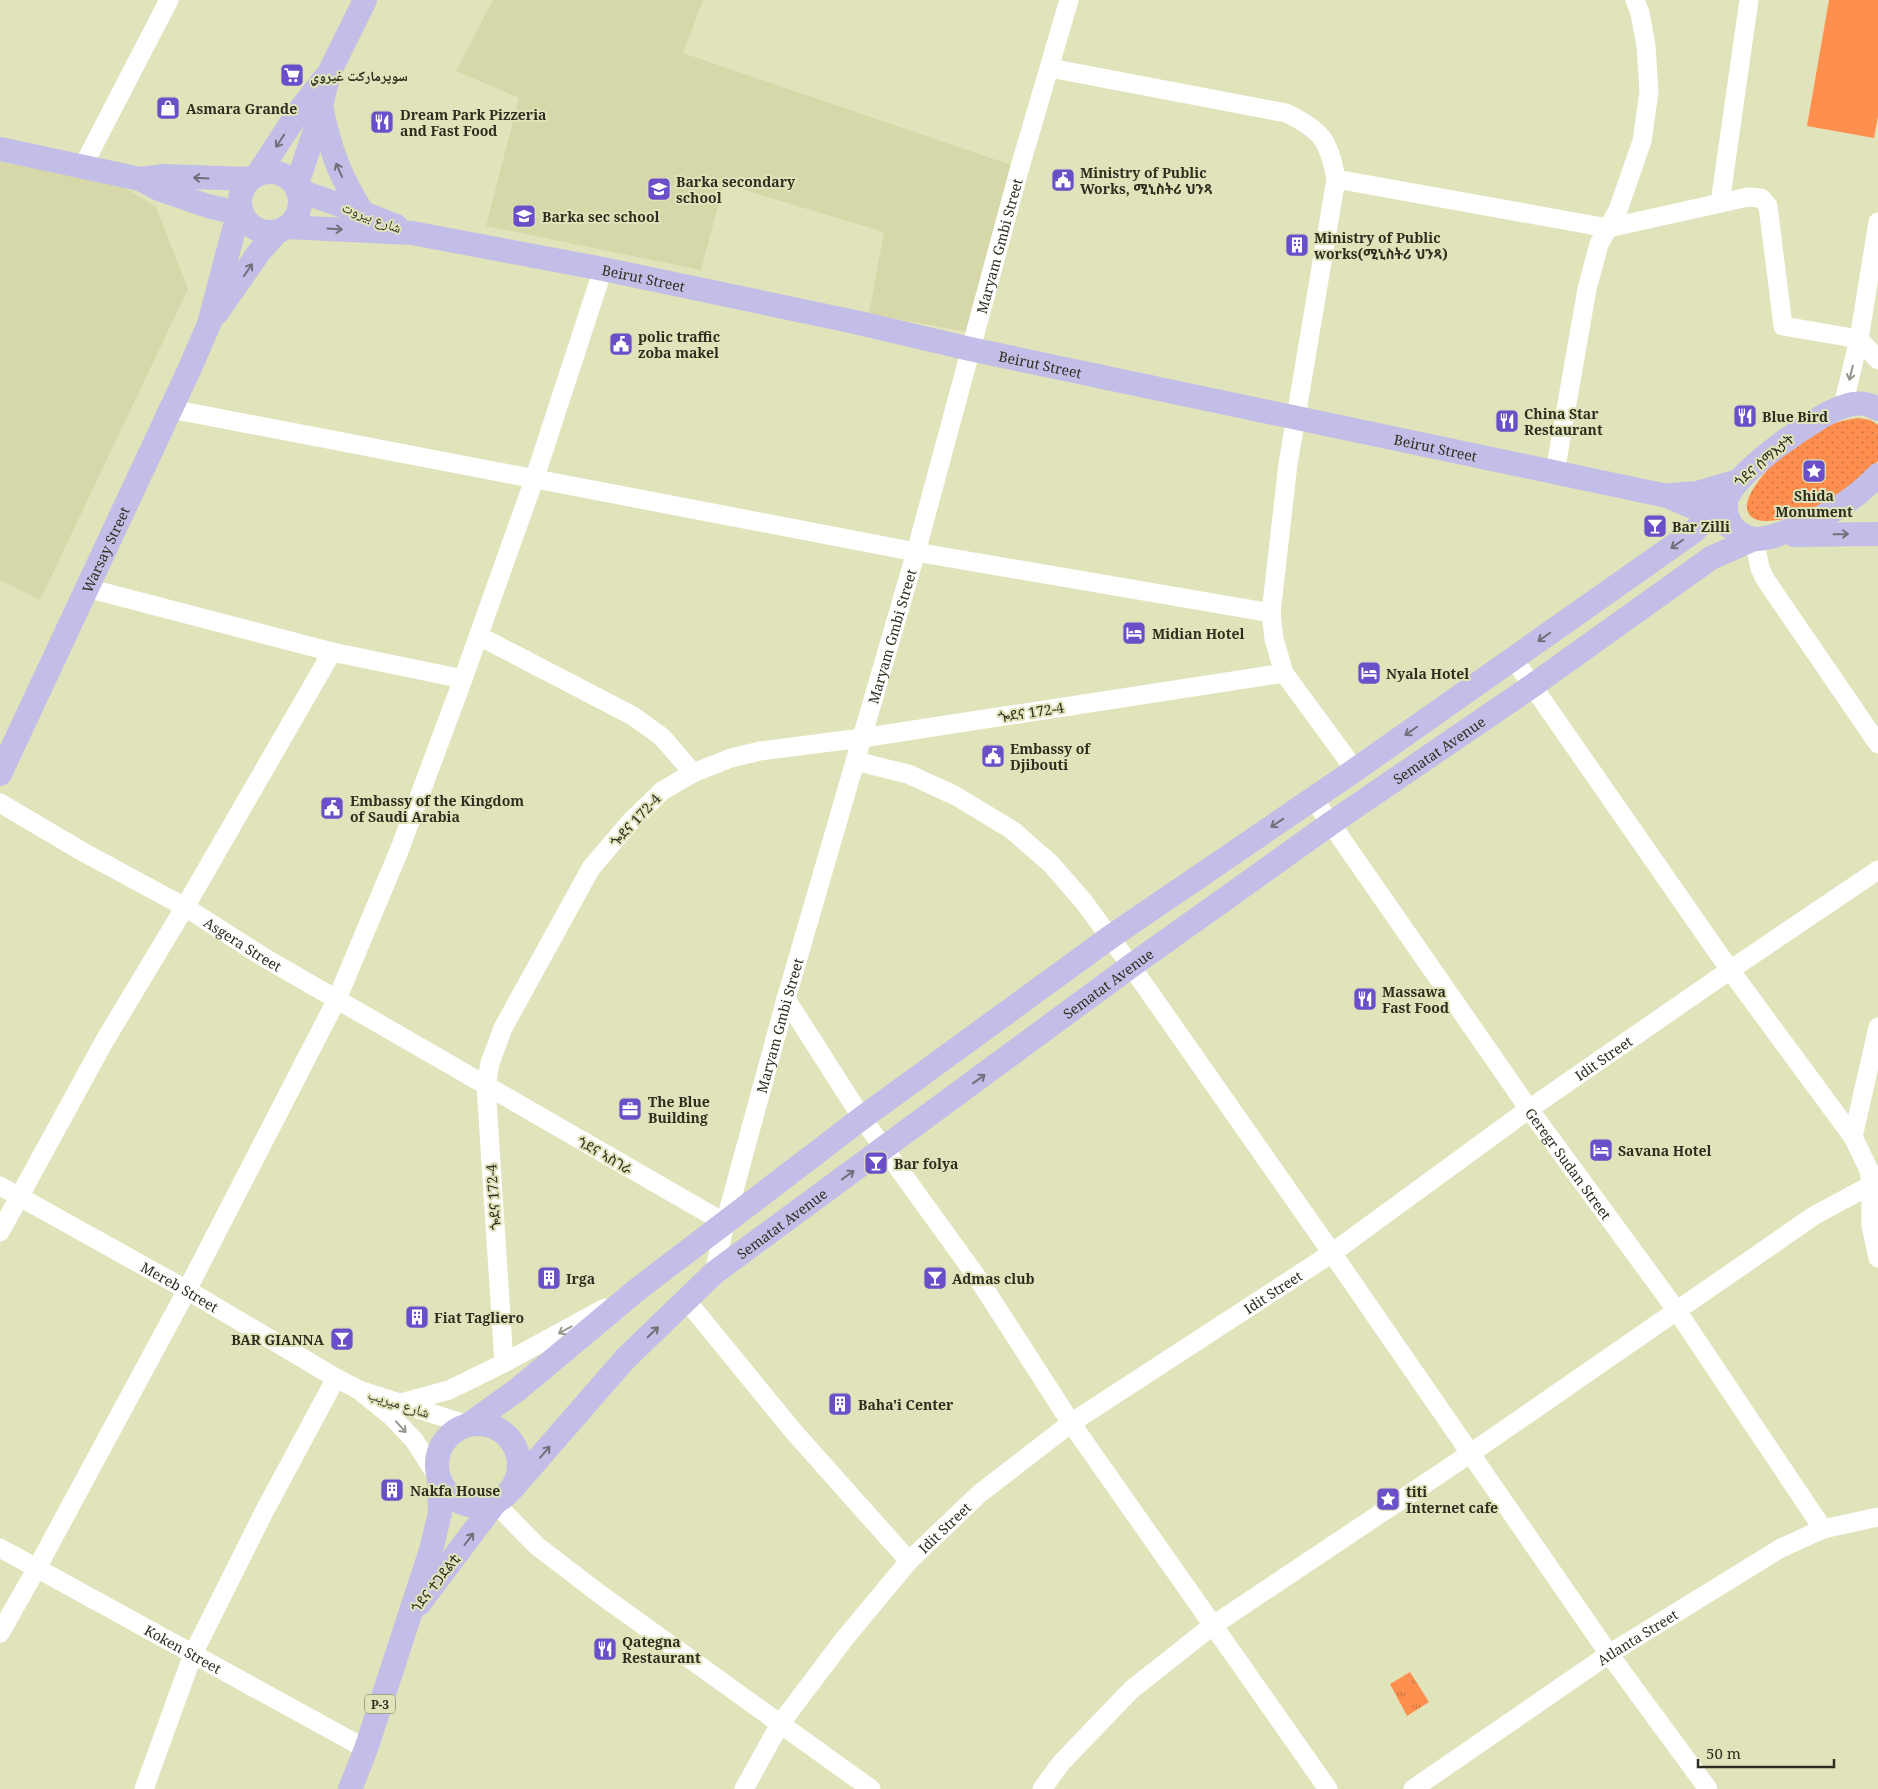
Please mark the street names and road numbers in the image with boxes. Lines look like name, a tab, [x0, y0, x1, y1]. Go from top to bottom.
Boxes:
street label: Maryam Gmbi Street	[971, 176, 1026, 316]
street label: شارع بيروت	[339, 197, 404, 238]
street label: Beirut Street	[600, 260, 687, 296]
street label: Beirut Street	[997, 346, 1084, 382]
street label: Beirut Street	[1392, 429, 1479, 465]
street label: ጎደና ሰማእታት	[1730, 429, 1799, 491]
street label: Warsay Street	[77, 503, 133, 595]
street label: Maryam Gmbi Street	[863, 567, 920, 706]
street label: ጐደና 172-4	[997, 697, 1065, 727]
street label: Sematat Avenue	[1389, 711, 1489, 788]
street label: ጐደና 172-4	[606, 789, 665, 851]
street label: Asgera Street	[201, 912, 285, 975]
street label: Sematat Avenue	[1059, 944, 1157, 1023]
street label: Maryam Gmbi Street	[751, 956, 807, 1095]
street label: Idit Street	[1571, 1031, 1636, 1084]
street label: Geregr Sudan Street	[1521, 1104, 1616, 1223]
street label: ጎደና ኣስገራ	[574, 1132, 637, 1179]
street label: ጐደና 172-4	[481, 1163, 505, 1231]
street label: Sematat Avenue	[733, 1184, 831, 1263]
street label: Mereb Street	[138, 1257, 222, 1316]
street label: Idit Street	[1240, 1266, 1306, 1318]
street label: شارع ميريب	[366, 1384, 432, 1423]
street label: Idit Street	[914, 1498, 975, 1557]
street label: ጎደና ተጋደልቲ	[406, 1549, 464, 1616]
street label: Atlanta Street	[1593, 1605, 1681, 1669]
street label: Koken Street	[141, 1620, 225, 1677]
road number: P-3	[365, 1695, 395, 1714]

